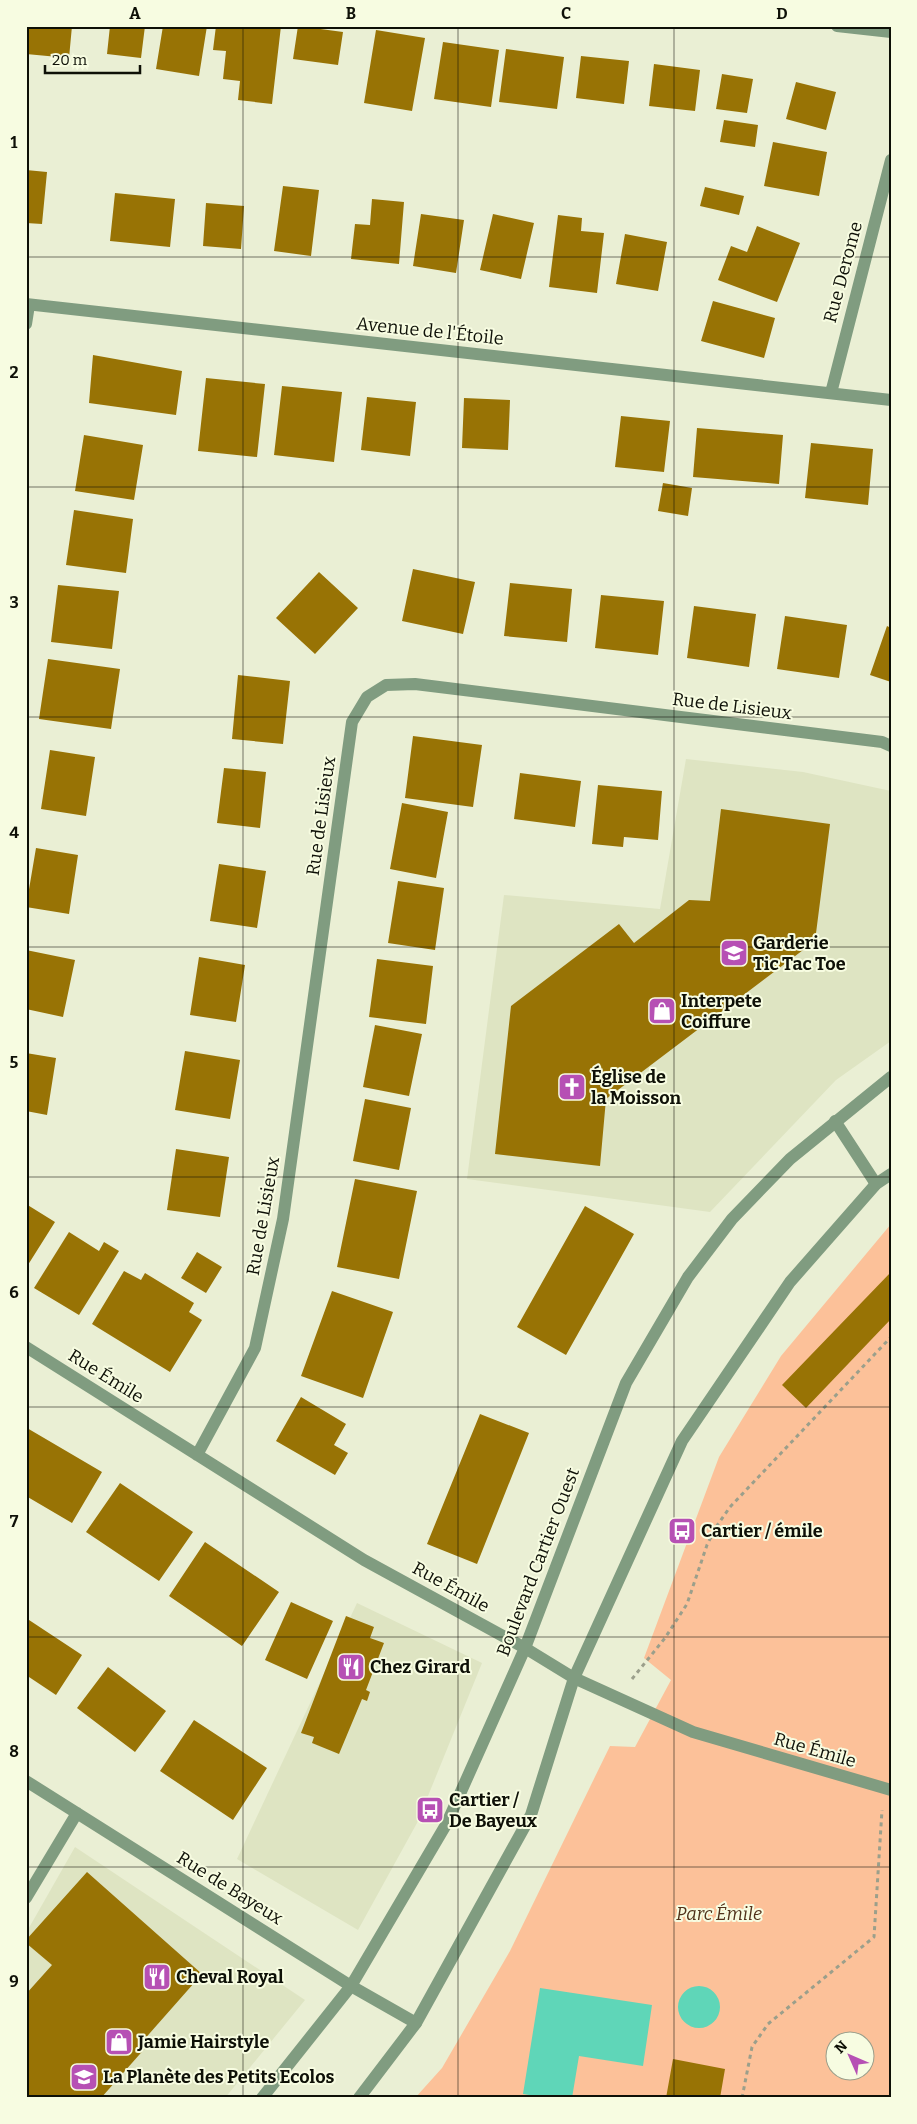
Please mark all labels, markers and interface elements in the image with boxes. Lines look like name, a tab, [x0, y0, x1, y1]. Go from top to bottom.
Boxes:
text: A	[129, 4, 141, 23]
text: B	[346, 4, 356, 23]
text: C	[561, 4, 571, 23]
text: D	[776, 4, 788, 23]
scale bar	[45, 42, 140, 74]
text: 20 m	[52, 51, 88, 69]
text: 1	[11, 133, 18, 152]
street label: Rue Derome	[819, 219, 867, 325]
street label: Avenue de l'Étoile	[355, 311, 505, 350]
text: 2	[9, 363, 19, 382]
text: 3	[9, 593, 19, 612]
street label: Rue de Lisieux	[671, 688, 793, 724]
street label: Rue de Lisieux	[302, 755, 340, 877]
text: 4	[9, 823, 19, 842]
place label: Garderie Tic Tac Toe	[753, 932, 846, 975]
school or university icon: Garderie Tic Tac Toe	[719, 938, 749, 968]
place label: Interpete Coiffure	[681, 990, 762, 1033]
shop icon: Interpete Coiffure	[647, 996, 677, 1026]
text: 5	[10, 1053, 19, 1072]
place label: Église de la Moisson	[591, 1065, 682, 1109]
church icon: Église de la Moisson	[557, 1072, 587, 1102]
street label: Rue de Lisieux	[242, 1155, 284, 1277]
text: 6	[9, 1283, 19, 1302]
street label: Rue Émile	[64, 1343, 148, 1408]
street label: Boulevard Cartier Ouest	[492, 1464, 584, 1659]
text: 7	[10, 1512, 19, 1531]
bus stop icon: Cartier / émile	[667, 1516, 697, 1546]
place label: Cartier / émile	[701, 1520, 823, 1542]
street label: Rue Émile	[409, 1556, 494, 1617]
restaurant icon: Chez Girard	[336, 1652, 366, 1682]
place label: Chez Girard	[370, 1656, 470, 1678]
street label: Rue Émile	[771, 1727, 859, 1772]
text: 8	[9, 1742, 19, 1761]
place label: Cartier / De Bayeux	[449, 1789, 538, 1832]
bus stop icon: Cartier / De Bayeux	[415, 1795, 445, 1825]
street label: Rue de Bayeux	[173, 1847, 287, 1929]
park label: Parc Émile	[676, 1902, 762, 1925]
restaurant icon: Cheval Royal	[142, 1962, 172, 1992]
place label: Cheval Royal	[176, 1966, 284, 1988]
text: 9	[9, 1972, 19, 1991]
shop icon: Jamie Hairstyle	[104, 2027, 134, 2057]
place label: Jamie Hairstyle	[137, 2031, 269, 2053]
north arrow	[824, 2032, 874, 2082]
text: N	[831, 2037, 851, 2057]
school or university icon: La Planète des Petits Ecolos	[69, 2062, 99, 2092]
place label: La Planète des Petits Ecolos	[103, 2066, 335, 2088]

